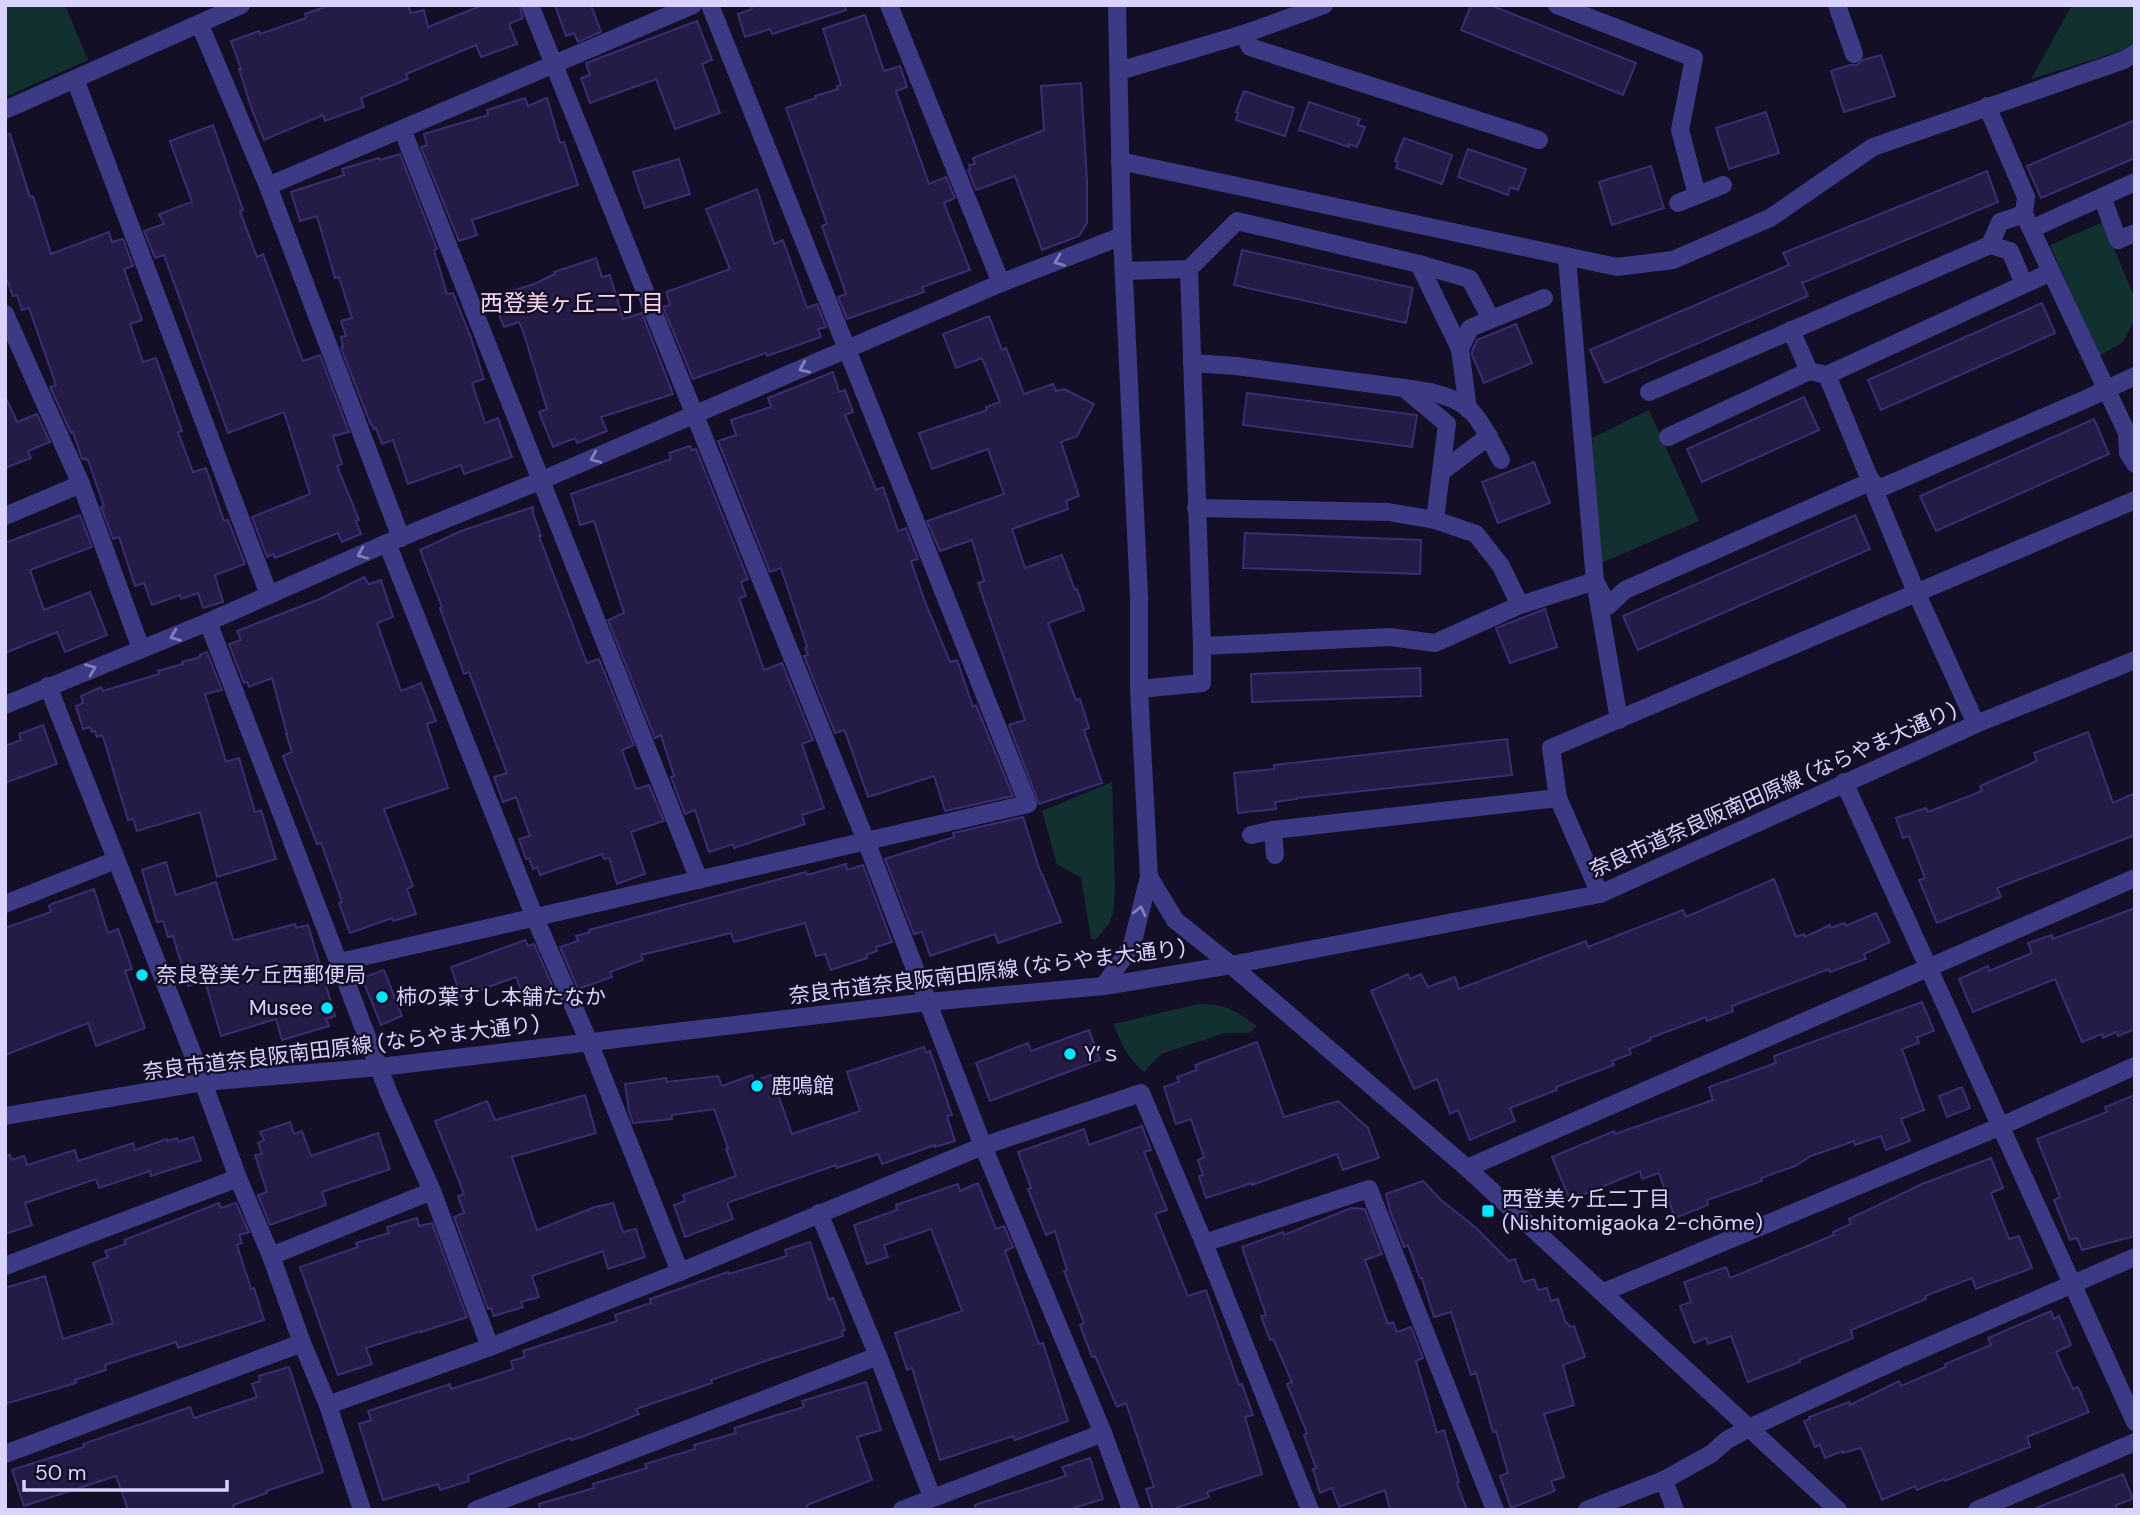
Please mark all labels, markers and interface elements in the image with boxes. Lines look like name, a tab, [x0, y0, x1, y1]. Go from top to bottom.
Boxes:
one-way arrow	[1054, 253, 1066, 267]
district label: 西登美ヶ丘二丁目	[480, 288, 664, 318]
one-way arrow	[799, 360, 811, 374]
one-way arrow	[590, 450, 602, 464]
one-way arrow	[357, 546, 369, 560]
one-way arrow	[169, 627, 181, 641]
one-way arrow	[84, 664, 96, 678]
street label: 奈良市道奈良阪南田原線 (ならやま大通り)	[1585, 696, 1961, 884]
one-way arrow	[1132, 905, 1147, 917]
street label: 奈良市道奈良阪南田原線 (ならやま大通り)	[787, 934, 1187, 1010]
place label: 奈良登美ケ丘西郵便局	[156, 961, 366, 989]
marker: 奈良登美ケ丘西郵便局	[134, 967, 150, 983]
place label: 柿の葉すし本舗たなか	[396, 983, 606, 1011]
marker: 柿の葉すし本舗たなか	[374, 989, 390, 1005]
place label: Musee	[249, 994, 313, 1022]
marker: Musee	[319, 1000, 335, 1016]
street label: 奈良市道奈良阪南田原線 (ならやま大通り)	[141, 1010, 541, 1086]
place label: Y’ｓ	[1084, 1040, 1122, 1068]
marker: Y’ｓ	[1062, 1046, 1078, 1062]
place label: 鹿鳴館	[771, 1072, 834, 1100]
marker: 鹿鳴館	[749, 1078, 765, 1094]
place label: 西登美ヶ丘二丁目 (Nishitomigaoka 2-chōme)	[1502, 1185, 1763, 1237]
marker: 西登美ヶ丘二丁目 (Nishitomigaoka 2-chōme)	[1480, 1203, 1496, 1219]
scale bar	[24, 1448, 228, 1492]
text: 50 m	[35, 1459, 86, 1487]

